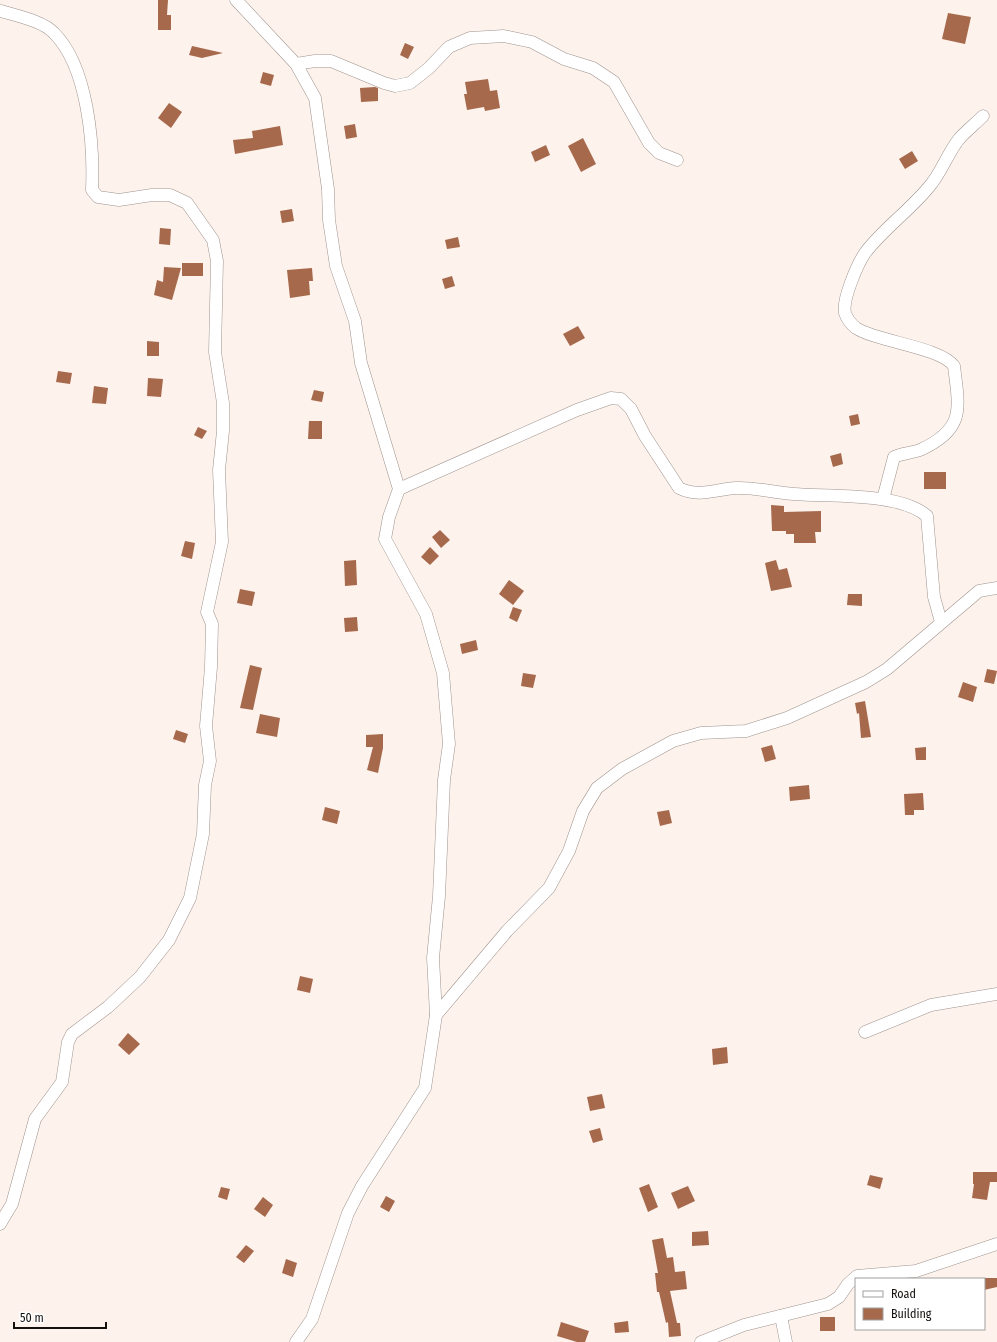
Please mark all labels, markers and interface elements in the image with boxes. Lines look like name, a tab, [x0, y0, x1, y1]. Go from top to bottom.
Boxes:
legend	[855, 1278, 985, 1330]
text: Road	[891, 1287, 916, 1301]
scale bar	[14, 1304, 106, 1330]
text: Building	[891, 1307, 932, 1321]
text: 50 m	[20, 1311, 44, 1325]

